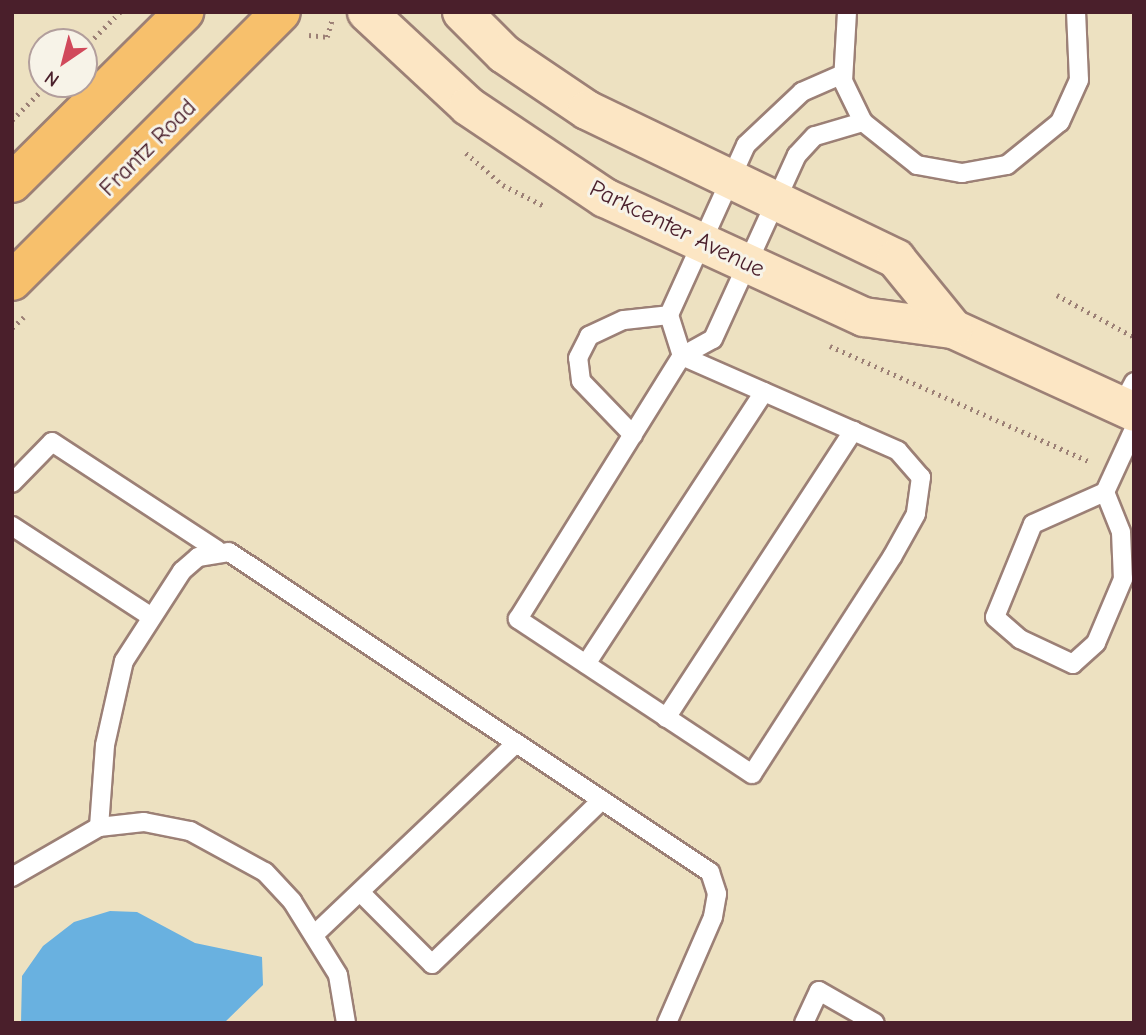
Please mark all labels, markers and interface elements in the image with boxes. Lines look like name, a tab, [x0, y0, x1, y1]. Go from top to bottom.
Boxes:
north arrow	[28, 28, 98, 98]
text: N	[41, 66, 63, 91]
street label: Frantz Road	[93, 93, 203, 203]
street label: Parkcenter Avenue	[585, 174, 769, 284]

